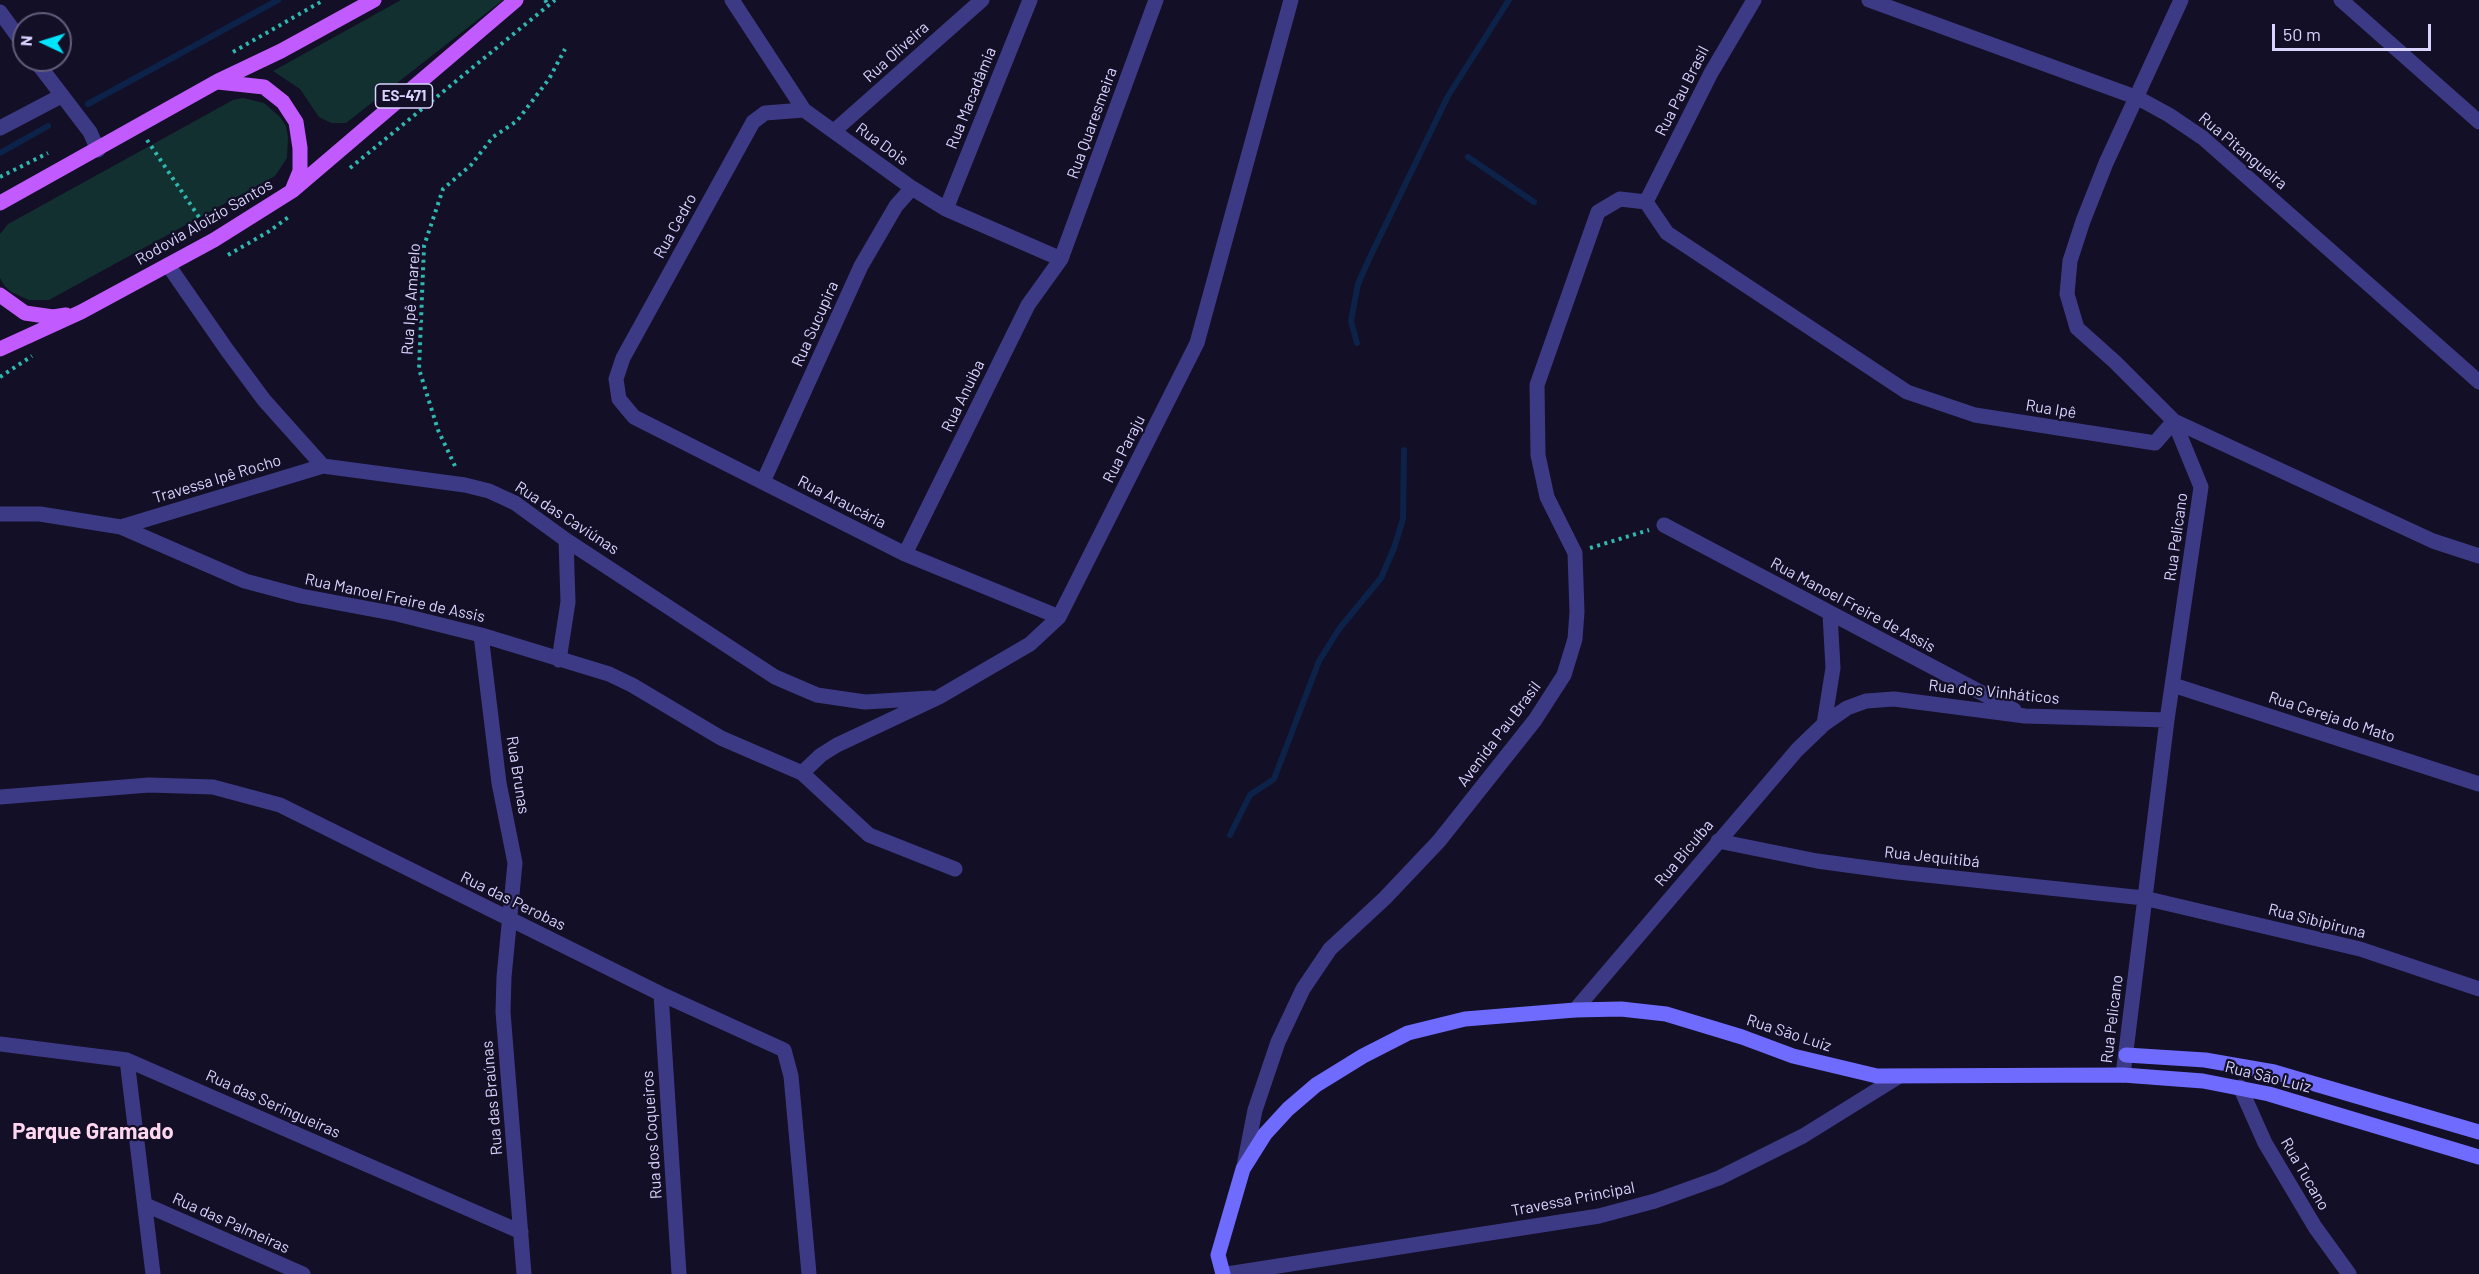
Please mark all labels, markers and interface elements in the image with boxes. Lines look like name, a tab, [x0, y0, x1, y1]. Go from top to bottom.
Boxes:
north arrow	[12, 12, 72, 72]
scale bar	[2275, 12, 2434, 50]
street label: Rua Oliveira	[859, 18, 933, 86]
text: 50 m	[2283, 23, 2321, 45]
text: N	[16, 35, 35, 47]
street label: Rua Pau Brasil	[1651, 43, 1713, 139]
street label: Rua Macadâmia	[942, 44, 1000, 152]
street label: Rua Quaresmeira	[1063, 65, 1121, 181]
road number: ES-471	[376, 84, 432, 108]
street label: Rua Pitangueira	[2195, 108, 2291, 194]
street label: Rua Dois	[852, 119, 912, 169]
street label: Rodovia Aloízio Santos	[132, 175, 276, 269]
street label: Rua Cedro	[649, 190, 701, 262]
street label: Rua Ipê Amarelo	[398, 242, 424, 356]
street label: Rua Sucupira	[788, 278, 842, 370]
street label: Rua Anuiba	[937, 357, 989, 435]
street label: Rua Ipê	[2024, 396, 2078, 422]
street label: Rua Paraju	[1099, 412, 1149, 486]
street label: Travessa Ipê Rocho	[151, 450, 283, 508]
street label: Rua Araucária	[795, 472, 889, 532]
street label: Rua das Caviúnas	[511, 477, 623, 559]
street label: Rua Pelicano	[2160, 492, 2192, 582]
street label: Rua Manoel Freire de Assis	[1767, 553, 1939, 657]
street label: Rua Manoel Freire de Assis	[303, 570, 487, 626]
street label: Rua dos Vinháticos	[1928, 676, 2060, 708]
street label: Avenida Pau Brasil	[1453, 678, 1545, 790]
street label: Rua Cereja do Mato	[2266, 687, 2398, 747]
street label: Rua Brunas	[502, 735, 534, 815]
street label: Rua Bicuíba	[1651, 816, 1717, 890]
street label: Rua Jequitibá	[1883, 842, 1981, 872]
street label: Rua das Perobas	[457, 867, 569, 935]
street label: Rua Sibipiruna	[2266, 900, 2368, 942]
street label: Rua Pelicano	[2097, 974, 2127, 1064]
street label: Rua São Luiz	[1744, 1010, 1834, 1056]
street label: Rua das Braúnas	[477, 1040, 507, 1156]
street label: Rua São Luiz	[2223, 1057, 2313, 1097]
street label: Rua das Seringueiras	[203, 1066, 343, 1142]
street label: Rua dos Coqueiros	[638, 1070, 666, 1200]
district label: Parque Gramado	[12, 1119, 174, 1145]
street label: Rua Tucano	[2277, 1134, 2333, 1214]
street label: Travessa Principal	[1510, 1178, 1636, 1220]
street label: Rua das Palmeiras	[169, 1189, 293, 1257]

